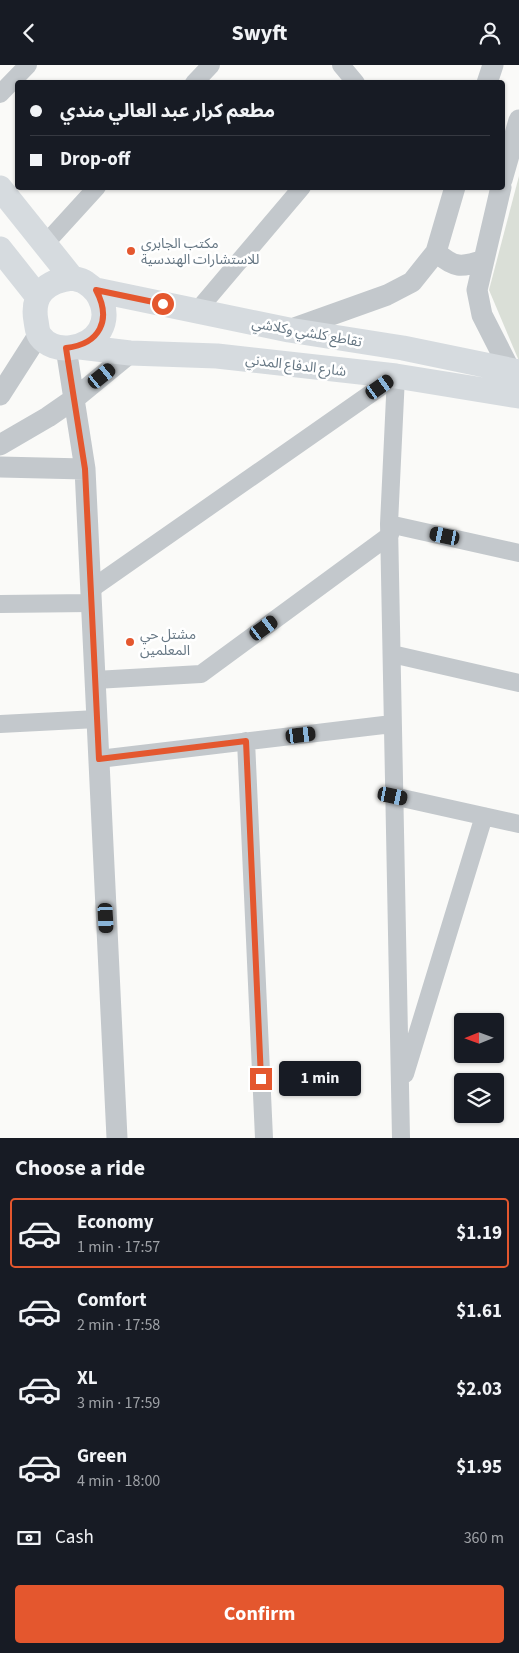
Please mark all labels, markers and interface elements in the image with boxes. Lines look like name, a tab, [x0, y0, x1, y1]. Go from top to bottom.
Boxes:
text: Swyft	[232, 17, 287, 49]
icon: back	[15, 19, 43, 47]
icon: person	[476, 19, 504, 47]
text: مطعم كرار عبد العالي مندي	[60, 98, 275, 125]
text: Drop-off	[60, 146, 130, 173]
place label: مكتب الجابري للاستشارات الهندسية	[141, 234, 259, 270]
marker: مكتب الجابري للاستشارات الهندسية	[125, 245, 137, 257]
route start	[152, 293, 174, 315]
street label: تقاطع كلشي وكلاشي	[250, 313, 364, 353]
street label: شارع الدفاع المدني	[244, 350, 347, 382]
car	[85, 361, 118, 391]
car	[363, 372, 396, 402]
car	[428, 526, 461, 546]
car	[247, 613, 280, 643]
place label: مشتل حي المعلمين	[140, 625, 196, 661]
marker: مشتل حي المعلمين	[124, 636, 136, 648]
car	[285, 726, 316, 744]
car	[376, 786, 409, 806]
car	[97, 903, 114, 933]
north arrow	[454, 1013, 504, 1063]
map controls	[454, 1013, 504, 1123]
callout: 1 min	[278, 1061, 361, 1097]
text: 1 min	[301, 1067, 339, 1089]
route end	[250, 1068, 272, 1090]
button: layers	[454, 1073, 504, 1123]
text: Choose a ride	[15, 1152, 145, 1184]
text: Economy	[77, 1209, 154, 1236]
icon: car	[17, 1211, 62, 1256]
text: $1.19	[456, 1220, 502, 1247]
text: 1 min · 17:57	[77, 1236, 160, 1258]
text: Comfort	[77, 1287, 147, 1314]
icon: car	[17, 1289, 62, 1334]
text: $1.61	[456, 1298, 502, 1325]
text: 2 min · 17:58	[77, 1314, 160, 1336]
text: XL	[77, 1365, 98, 1392]
icon: car	[17, 1367, 62, 1412]
text: $2.03	[456, 1376, 502, 1403]
text: 3 min · 17:59	[77, 1392, 160, 1414]
text: Green	[77, 1443, 127, 1470]
icon: car	[17, 1445, 62, 1490]
text: $1.95	[456, 1454, 502, 1481]
text: 4 min · 18:00	[77, 1470, 160, 1492]
icon: cash	[15, 1524, 43, 1552]
text: Cash	[55, 1524, 94, 1551]
text: 360 m	[464, 1527, 504, 1549]
button: Confirm	[15, 1585, 504, 1643]

